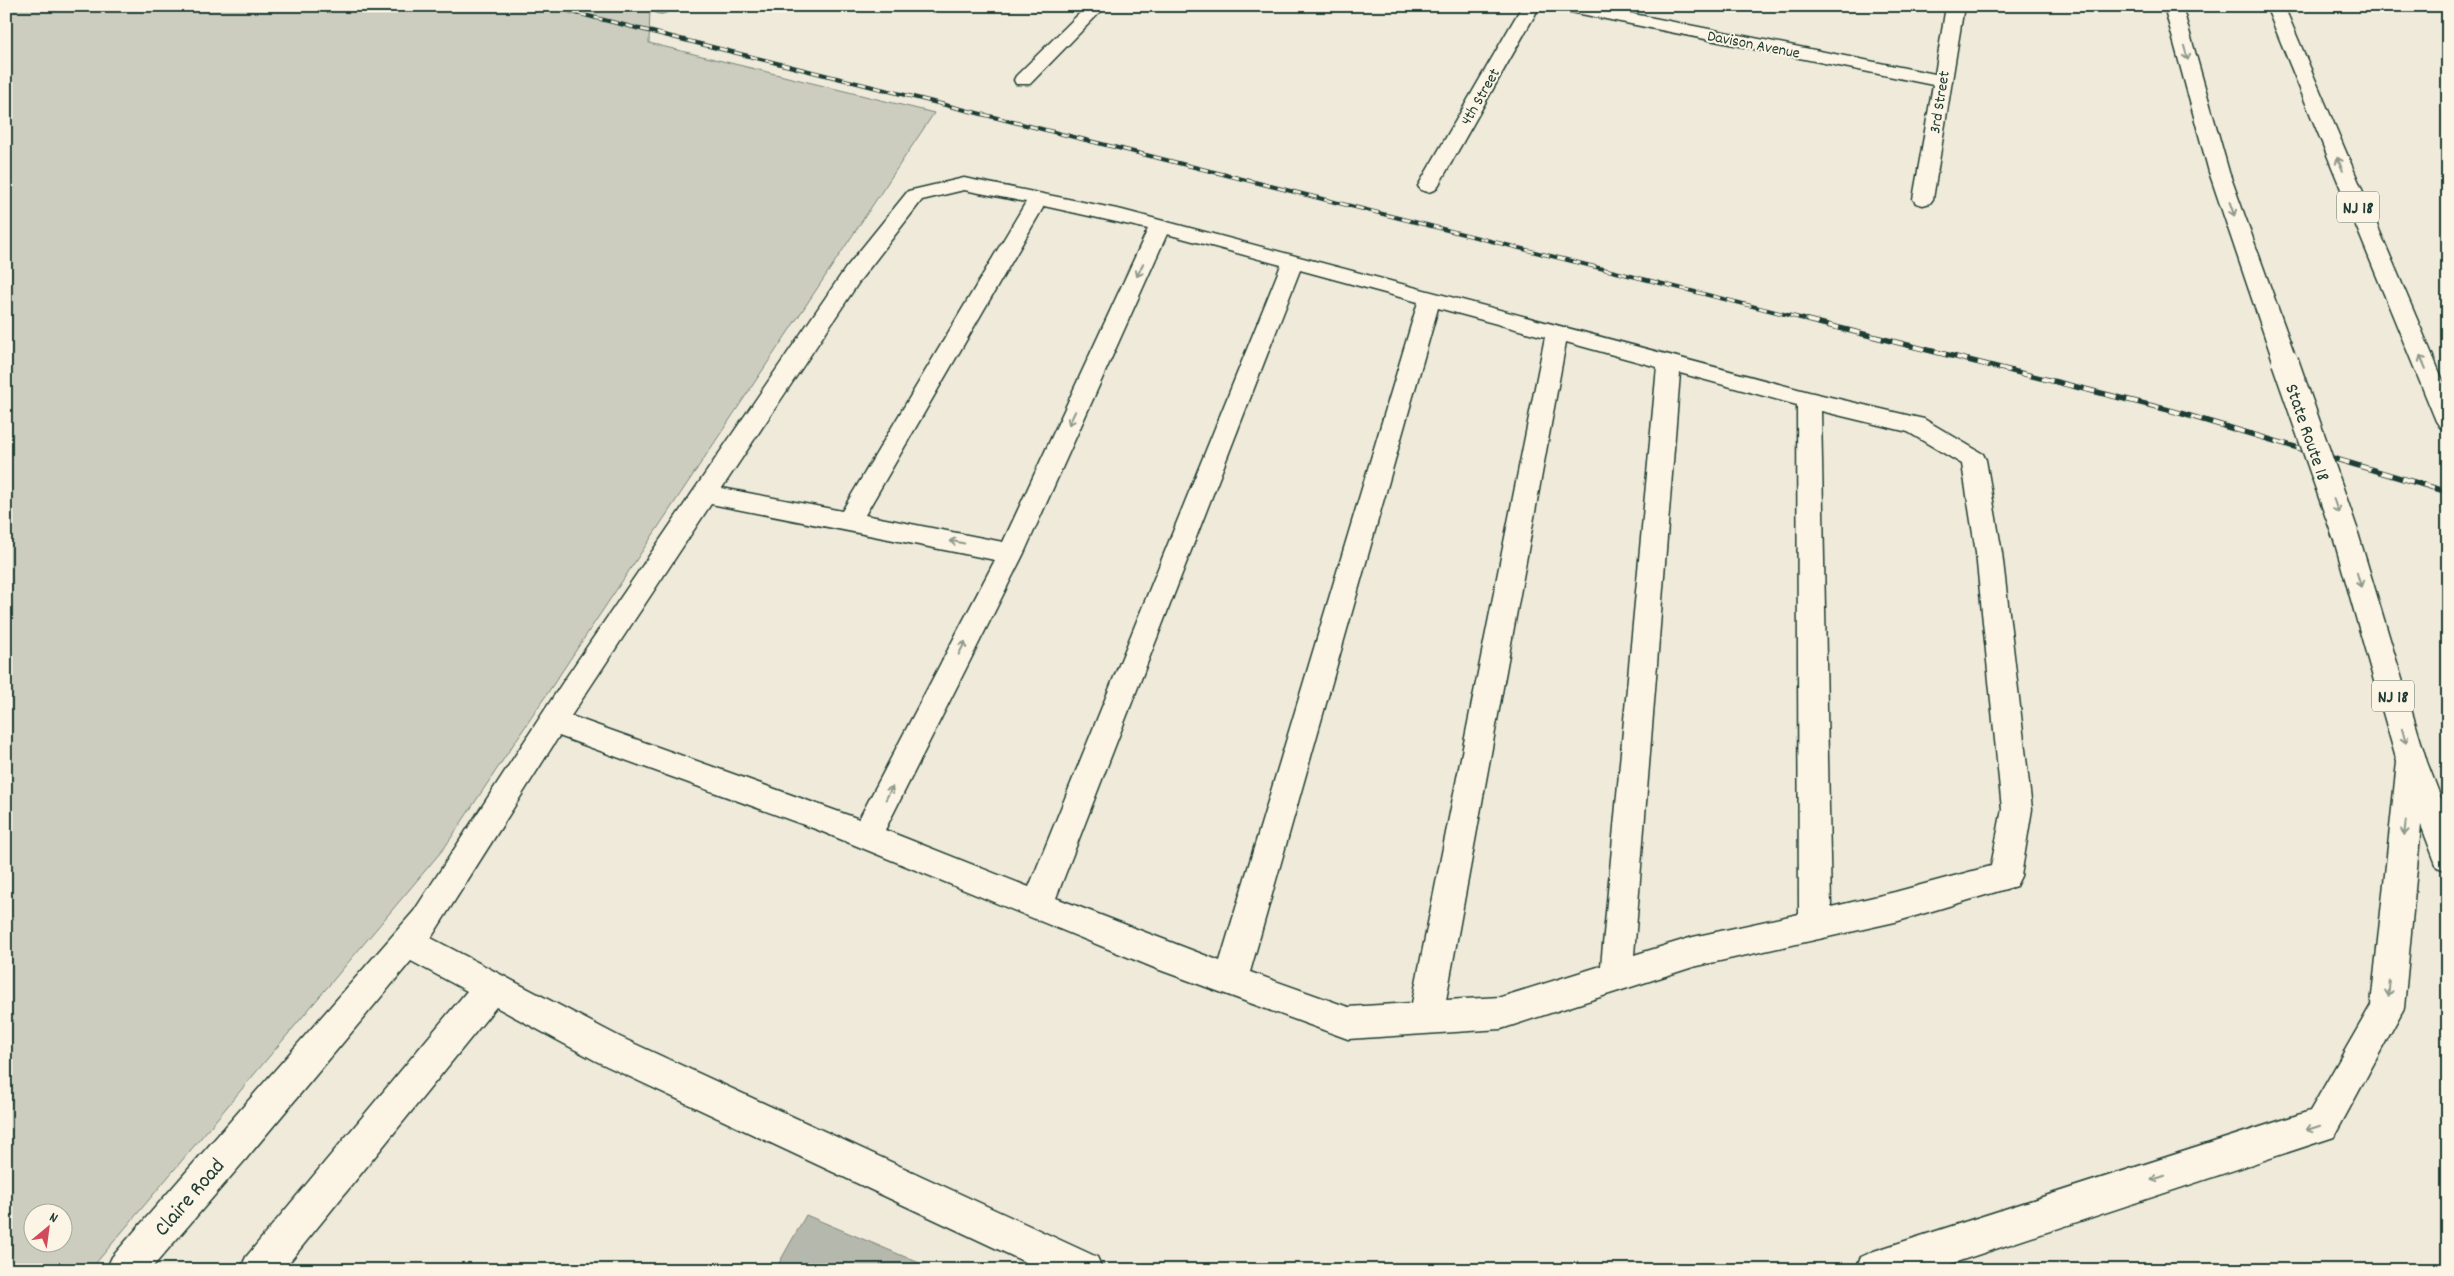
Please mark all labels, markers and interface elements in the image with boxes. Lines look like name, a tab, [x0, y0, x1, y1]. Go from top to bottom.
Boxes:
street label: Davison Avenue	[1705, 25, 1802, 66]
one-way arrow	[2182, 45, 2191, 61]
street label: 4th Street	[1456, 64, 1507, 130]
street label: 3rd Street	[1924, 69, 1957, 135]
one-way arrow	[2335, 157, 2345, 172]
road number: NJ 18	[2337, 192, 2379, 222]
one-way arrow	[2228, 201, 2237, 216]
one-way arrow	[1134, 262, 1144, 277]
one-way arrow	[2418, 355, 2427, 370]
street label: State Route 18	[2276, 381, 2335, 485]
one-way arrow	[1067, 410, 1077, 425]
one-way arrow	[2331, 498, 2341, 514]
one-way arrow	[949, 537, 965, 546]
one-way arrow	[2354, 571, 2364, 587]
one-way arrow	[958, 641, 967, 656]
road number: NJ 18	[2372, 680, 2414, 711]
one-way arrow	[2400, 727, 2410, 743]
one-way arrow	[884, 786, 894, 801]
one-way arrow	[2400, 819, 2410, 835]
one-way arrow	[2384, 981, 2393, 997]
one-way arrow	[2305, 1124, 2321, 1134]
street label: Claire Road	[148, 1152, 233, 1244]
one-way arrow	[2151, 1174, 2166, 1183]
north arrow	[22, 1204, 72, 1254]
text: N	[45, 1208, 61, 1229]

